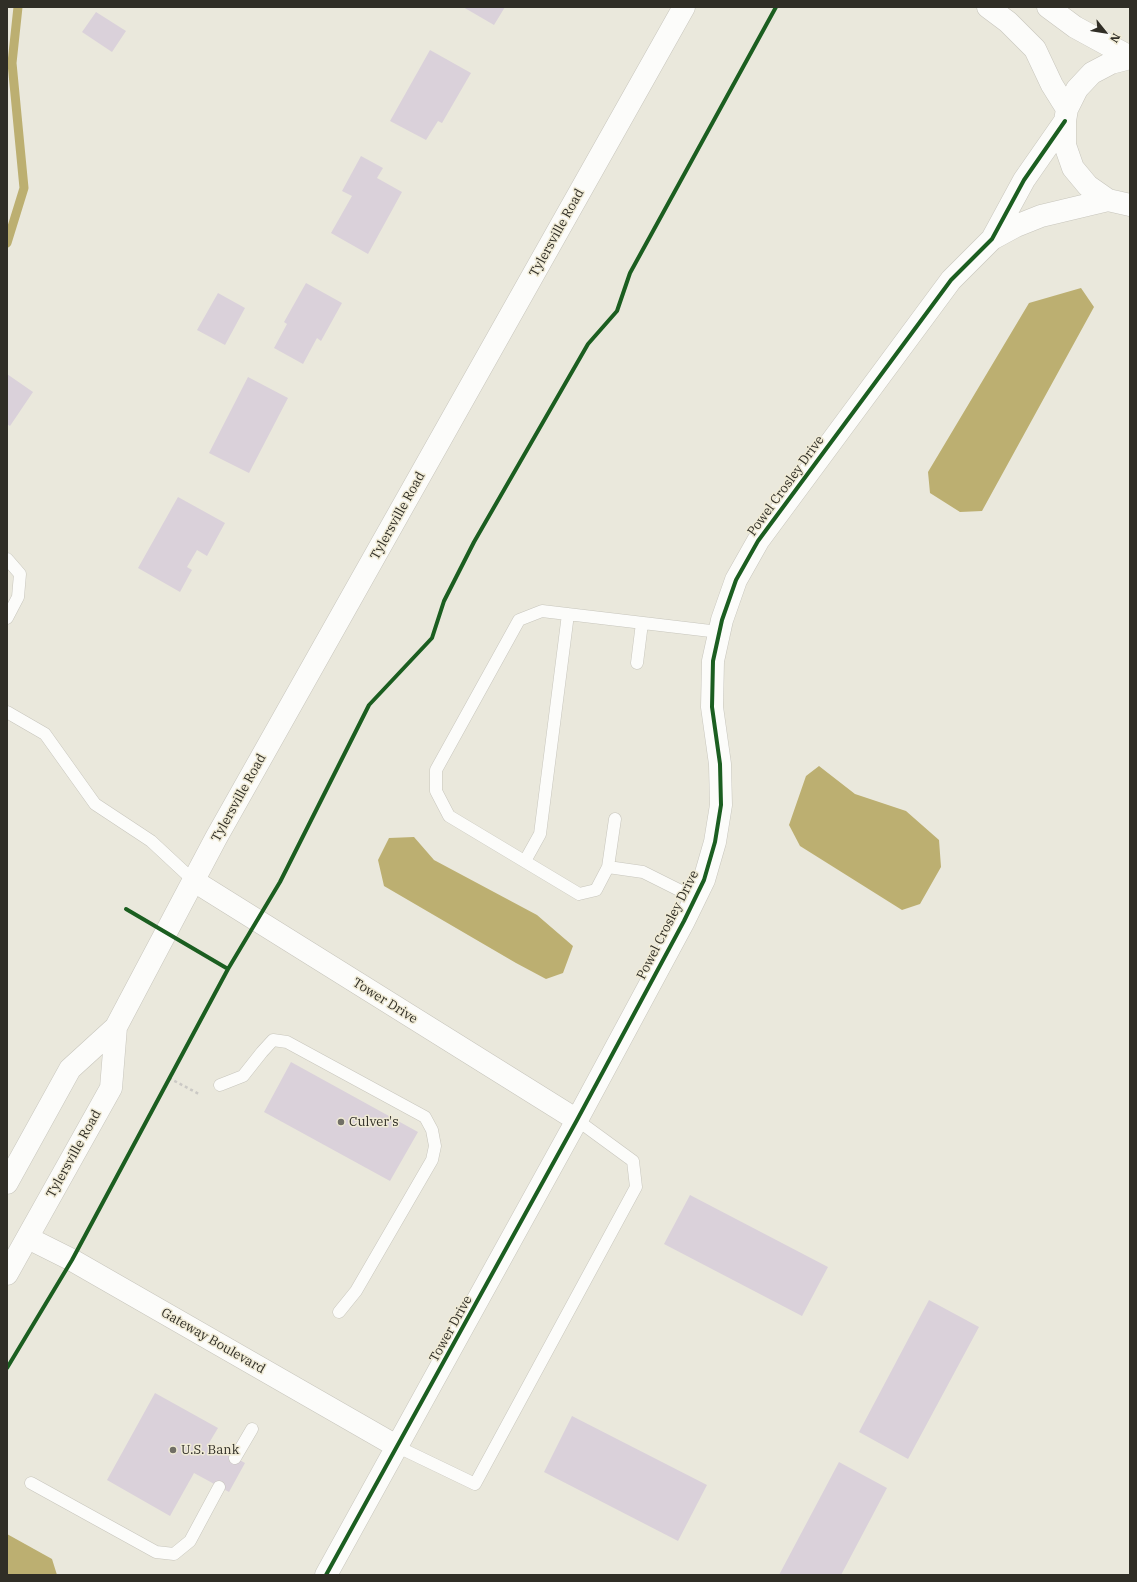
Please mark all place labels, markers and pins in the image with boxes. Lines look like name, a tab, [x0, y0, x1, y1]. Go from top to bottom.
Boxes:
place label: Culver's	[349, 1114, 399, 1130]
marker: Culver's	[336, 1117, 346, 1127]
place label: U.S. Bank	[181, 1442, 239, 1458]
marker: U.S. Bank	[168, 1445, 178, 1455]

